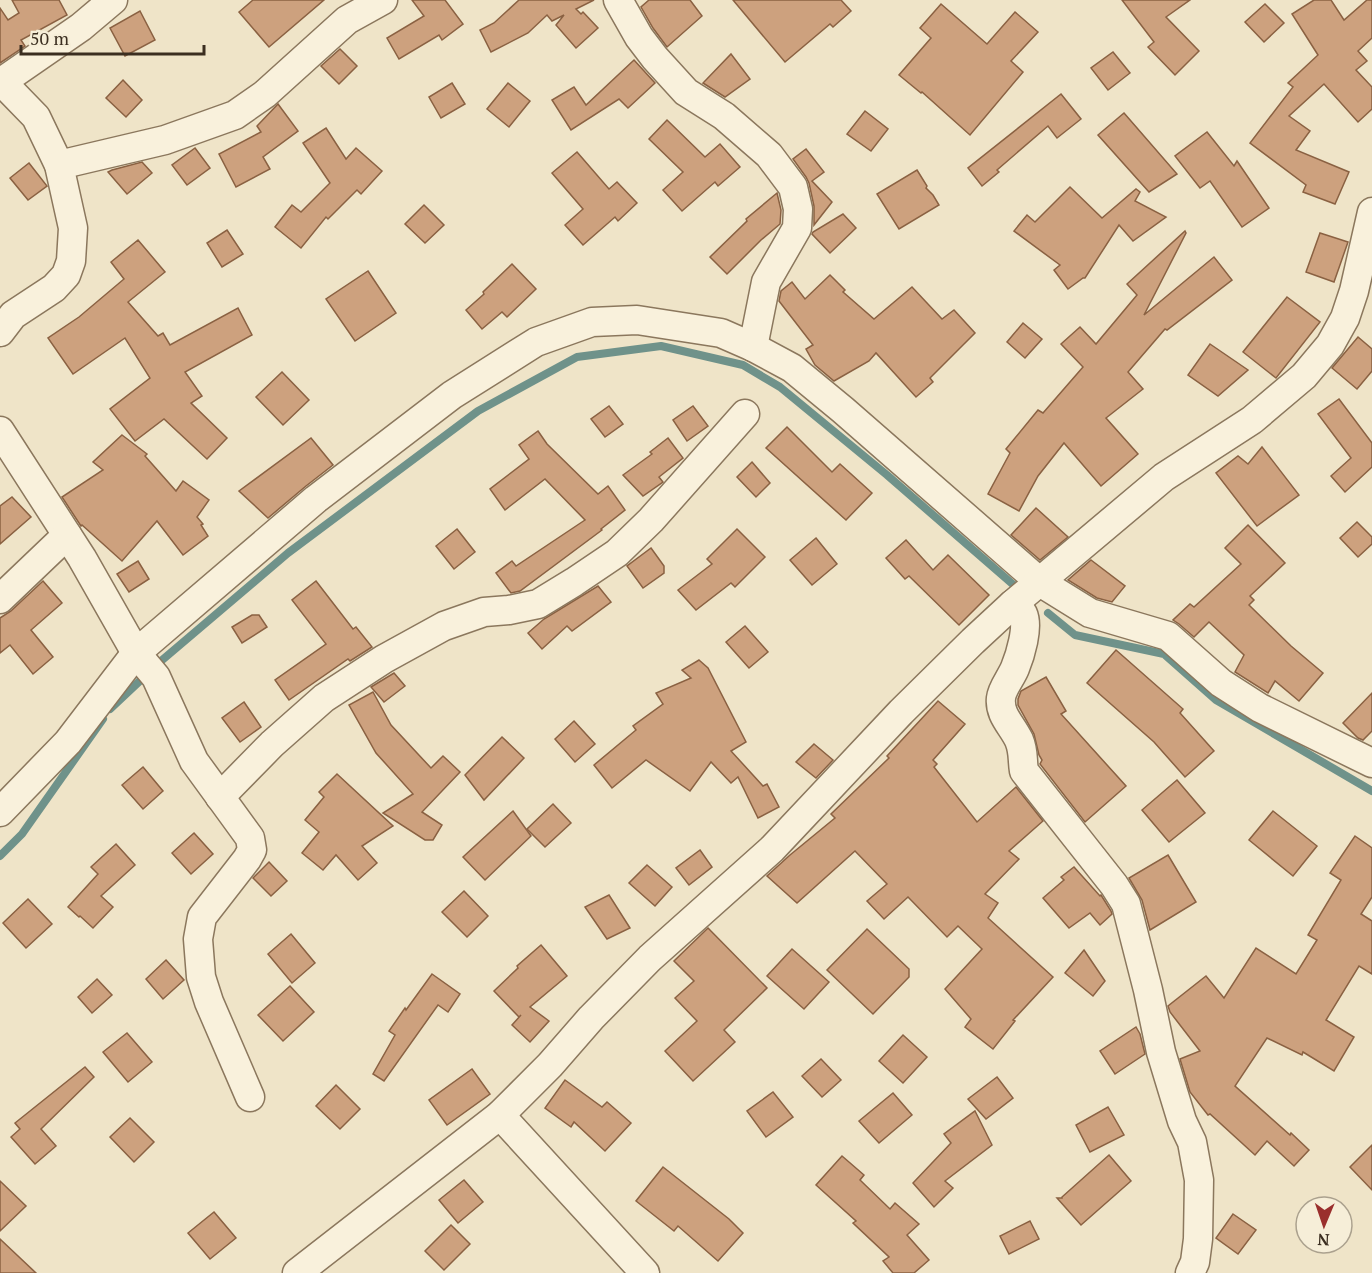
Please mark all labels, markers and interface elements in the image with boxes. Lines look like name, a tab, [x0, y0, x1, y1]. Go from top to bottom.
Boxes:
scale bar	[21, 18, 204, 56]
text: 50 m	[30, 26, 70, 50]
north arrow	[1294, 1195, 1354, 1255]
text: N	[1317, 1229, 1330, 1251]

